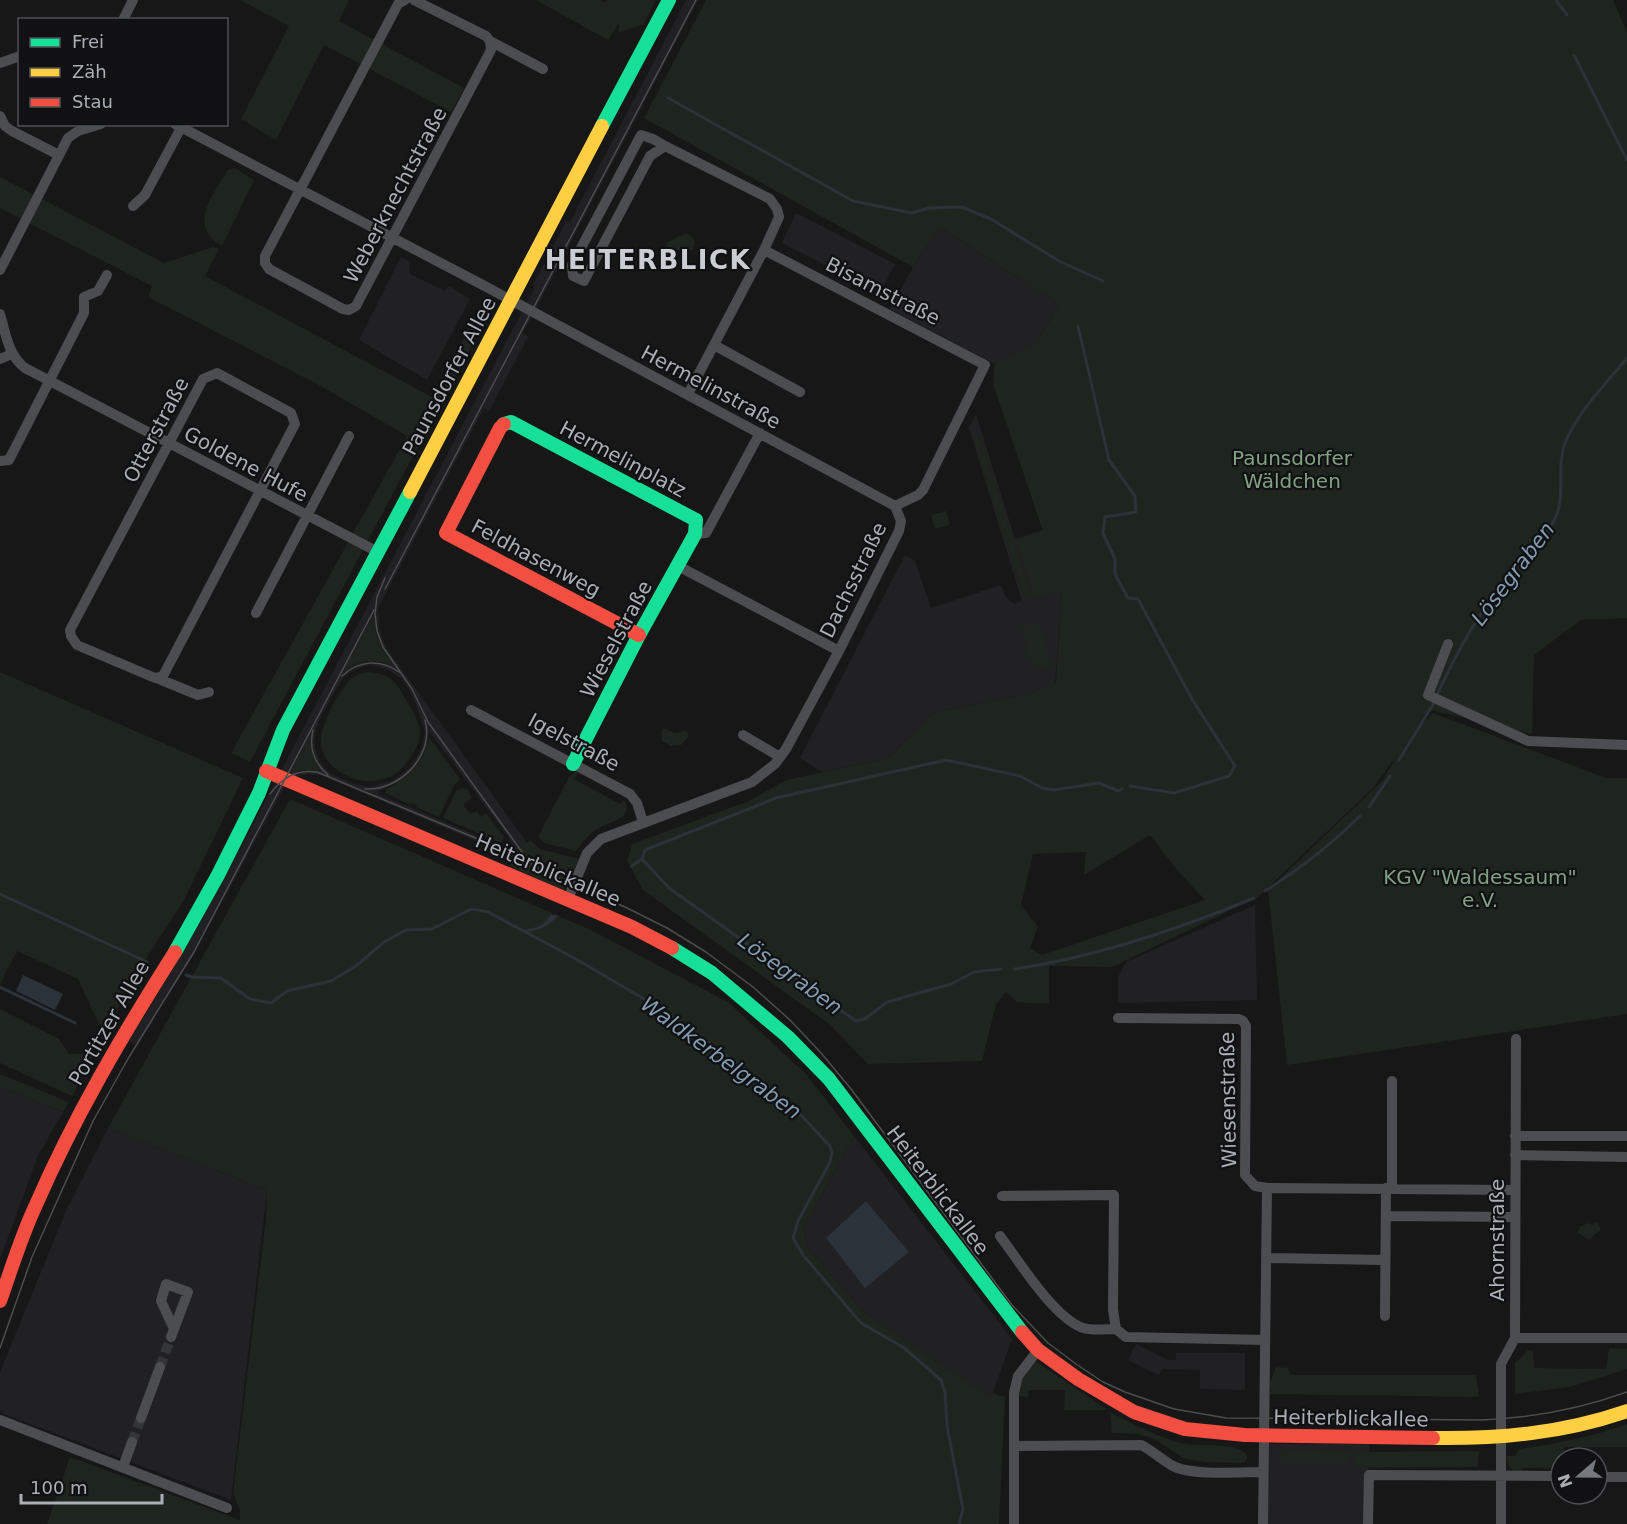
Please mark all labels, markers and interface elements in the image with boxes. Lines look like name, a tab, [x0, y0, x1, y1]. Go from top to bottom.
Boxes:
legend	[18, 18, 228, 126]
text: Frei	[72, 31, 104, 52]
text: Zäh	[72, 61, 107, 82]
text: Stau	[72, 91, 113, 112]
street label: Weberknechtstraße	[338, 103, 452, 287]
district label: HEITERBLICK	[545, 245, 751, 275]
street label: Bisamstraße	[822, 252, 944, 330]
street label: Paunsdorfer Allee	[397, 293, 501, 459]
street label: Hermelinstraße	[637, 340, 785, 434]
street label: Otterstraße	[118, 373, 194, 487]
street label: Hermelinplatz	[556, 416, 690, 502]
street label: Goldene Hufe	[180, 421, 312, 507]
park label: Paunsdorfer Wäldchen	[1232, 446, 1353, 493]
street label: Feldhasenweg	[467, 514, 605, 602]
street label: Dachsstraße	[815, 518, 891, 642]
water label: Lösegraben	[1466, 518, 1560, 630]
street label: Wieselstraße	[575, 576, 657, 702]
street label: Igelstraße	[524, 708, 624, 776]
street label: Heiterblickallee	[472, 829, 624, 911]
park label: KGV "Waldessaum" e.V.	[1383, 865, 1577, 912]
water label: Lösegraben	[733, 928, 847, 1020]
street label: Portitzer Allee	[64, 956, 154, 1090]
water label: Waldkerbelgraben	[636, 992, 806, 1124]
street label: Wiesenstraße	[1215, 1032, 1241, 1168]
street label: Heiterblickallee	[882, 1121, 994, 1259]
street label: Ahornstraße	[1485, 1179, 1509, 1301]
street label: Heiterblickallee	[1273, 1405, 1429, 1431]
north arrow	[1549, 1446, 1609, 1506]
scale bar	[21, 1467, 162, 1505]
text: N	[1554, 1471, 1577, 1491]
text: 100 m	[30, 1477, 88, 1498]

